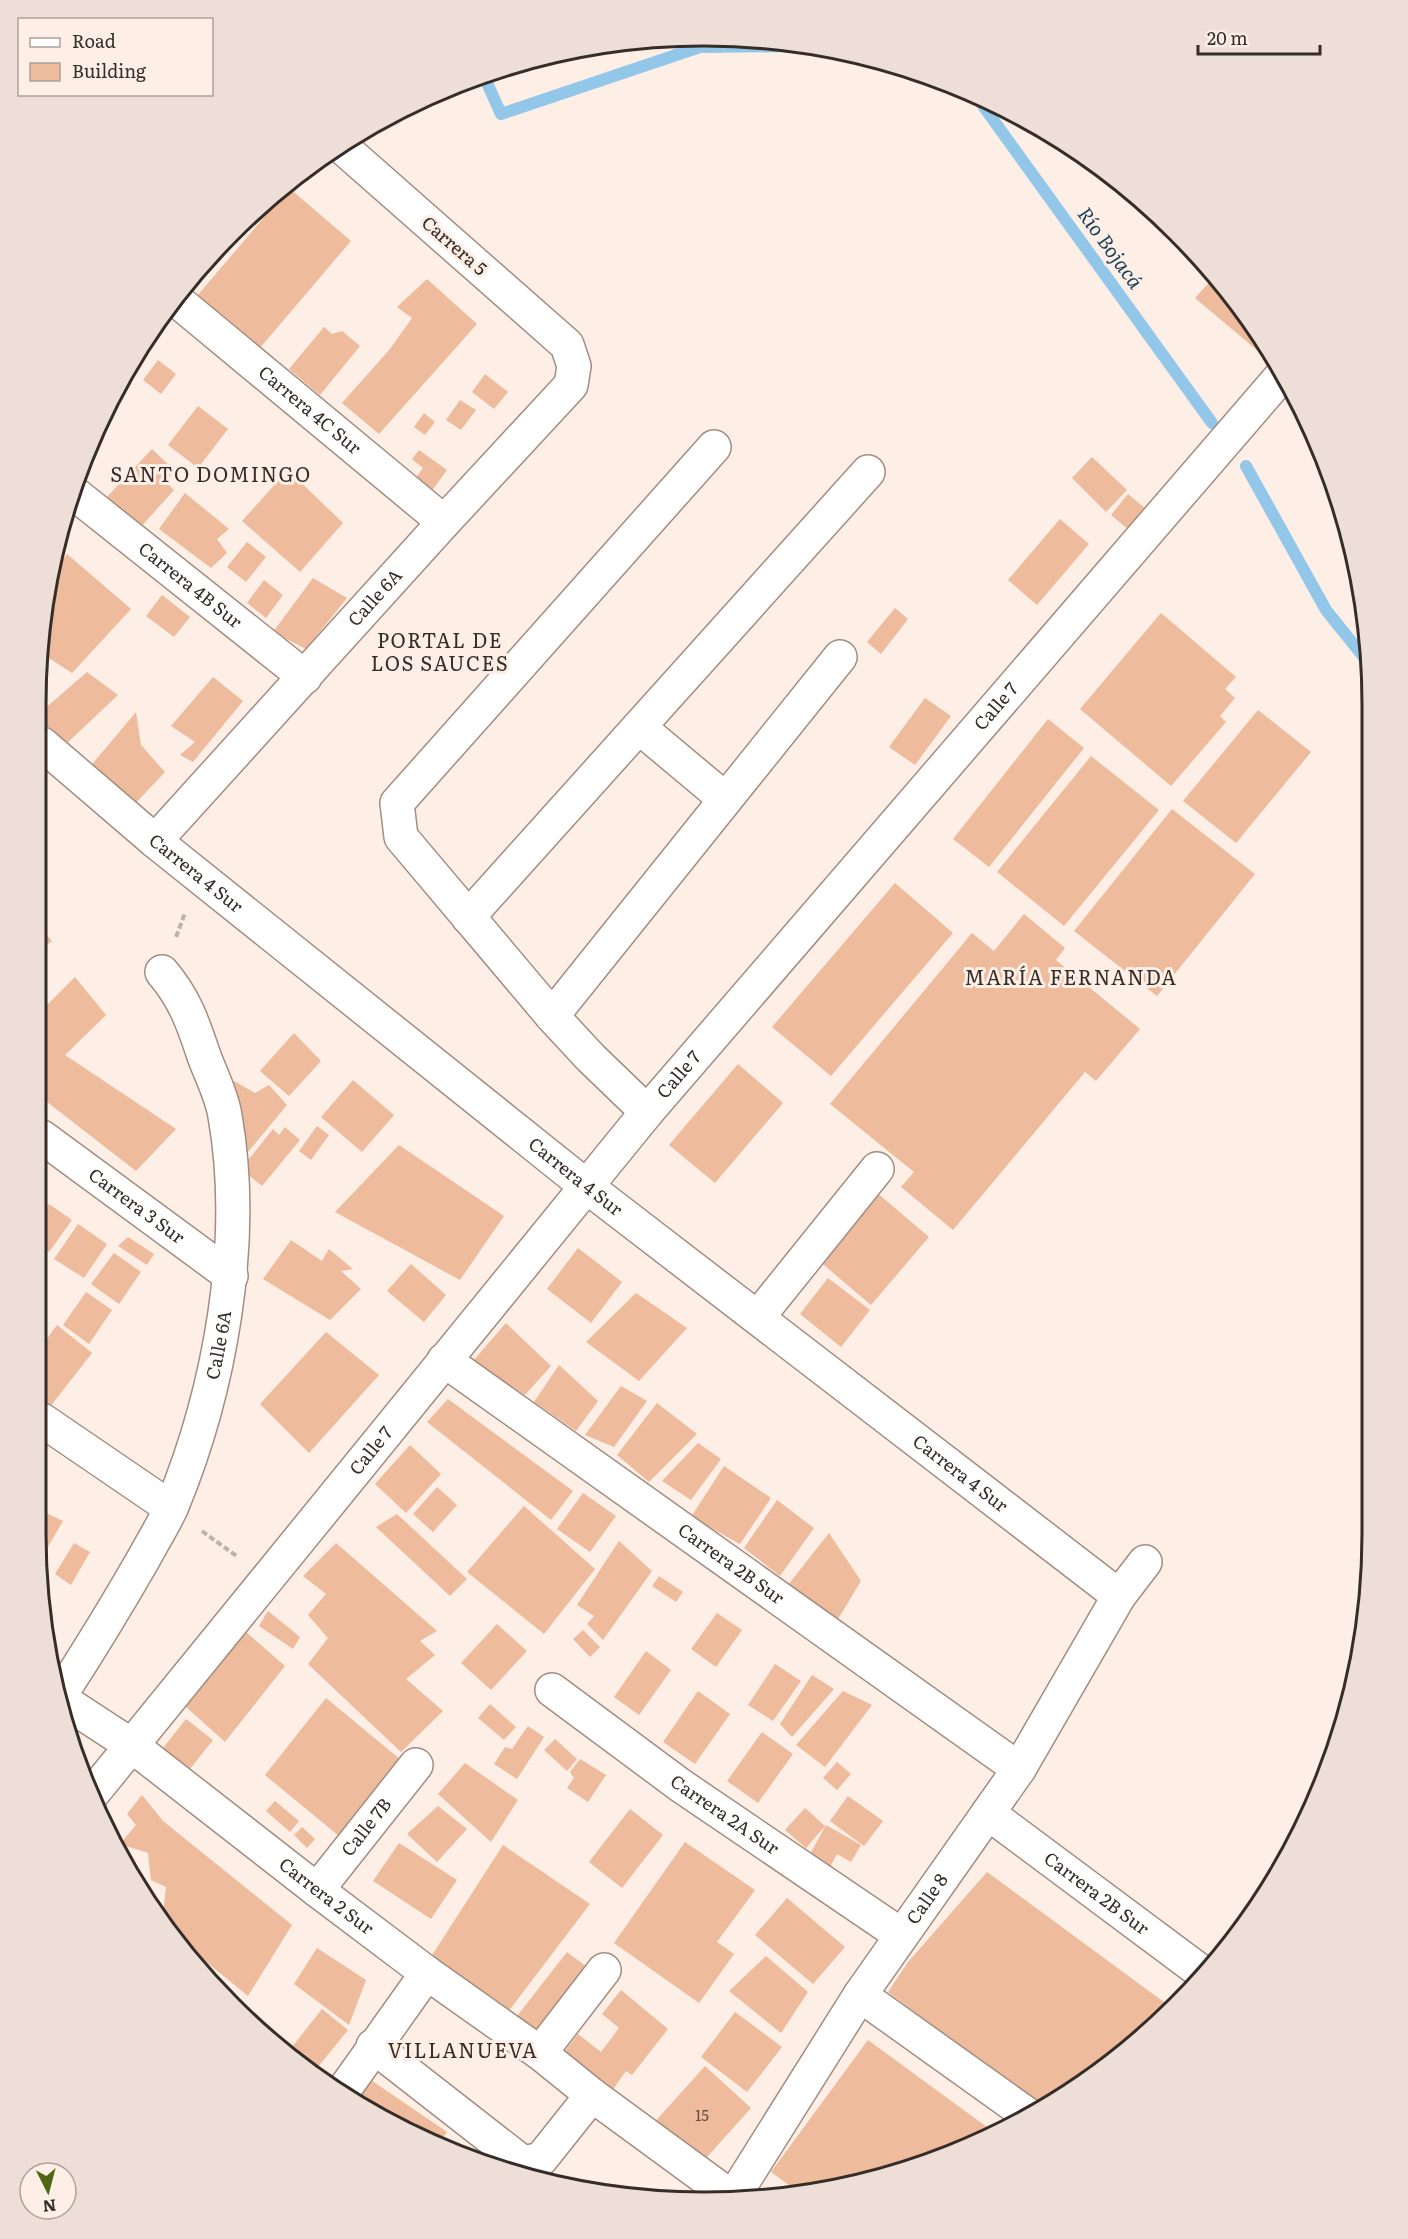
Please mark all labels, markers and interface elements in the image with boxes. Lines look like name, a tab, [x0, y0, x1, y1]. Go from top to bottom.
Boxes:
legend	[18, 18, 213, 96]
scale bar	[1198, 18, 1320, 56]
text: 20 m	[1207, 24, 1248, 51]
text: Road	[72, 27, 116, 54]
text: Building	[72, 57, 147, 84]
water label: Río Bojacá	[1072, 200, 1152, 294]
street label: Carrera 5	[416, 209, 494, 281]
street label: Carrera 4C Sur	[253, 358, 368, 460]
district label: SANTO DOMINGO	[110, 458, 312, 488]
street label: Carrera 4B Sur	[133, 535, 249, 634]
street label: Calle 6A	[341, 562, 408, 632]
district label: PORTAL DE LOS SAUCES	[371, 624, 509, 677]
street label: Calle 7	[967, 676, 1024, 736]
street label: Carrera 4 Sur	[144, 826, 250, 919]
district label: MARÍA FERNANDA	[965, 961, 1177, 991]
street label: Calle 7	[649, 1044, 706, 1104]
street label: Carrera 4 Sur	[523, 1130, 630, 1222]
street label: Carrera 3 Sur	[83, 1161, 191, 1250]
street label: Calle 6A	[198, 1308, 237, 1382]
street label: Calle 7	[342, 1420, 398, 1480]
street label: Carrera 4 Sur	[908, 1427, 1015, 1518]
street label: Carrera 2B Sur	[673, 1516, 791, 1610]
street label: Carrera 2A Sur	[665, 1767, 785, 1861]
street label: Calle 7B	[334, 1791, 397, 1861]
street label: Carrera 2B Sur	[1039, 1844, 1156, 1941]
street label: Carrera 2 Sur	[274, 1850, 380, 1941]
street label: Calle 8	[899, 1867, 954, 1929]
district label: VILLANUEVA	[388, 2034, 538, 2064]
house number: 15	[695, 2103, 709, 2126]
north arrow	[18, 2161, 78, 2221]
text: N	[42, 2194, 58, 2220]

